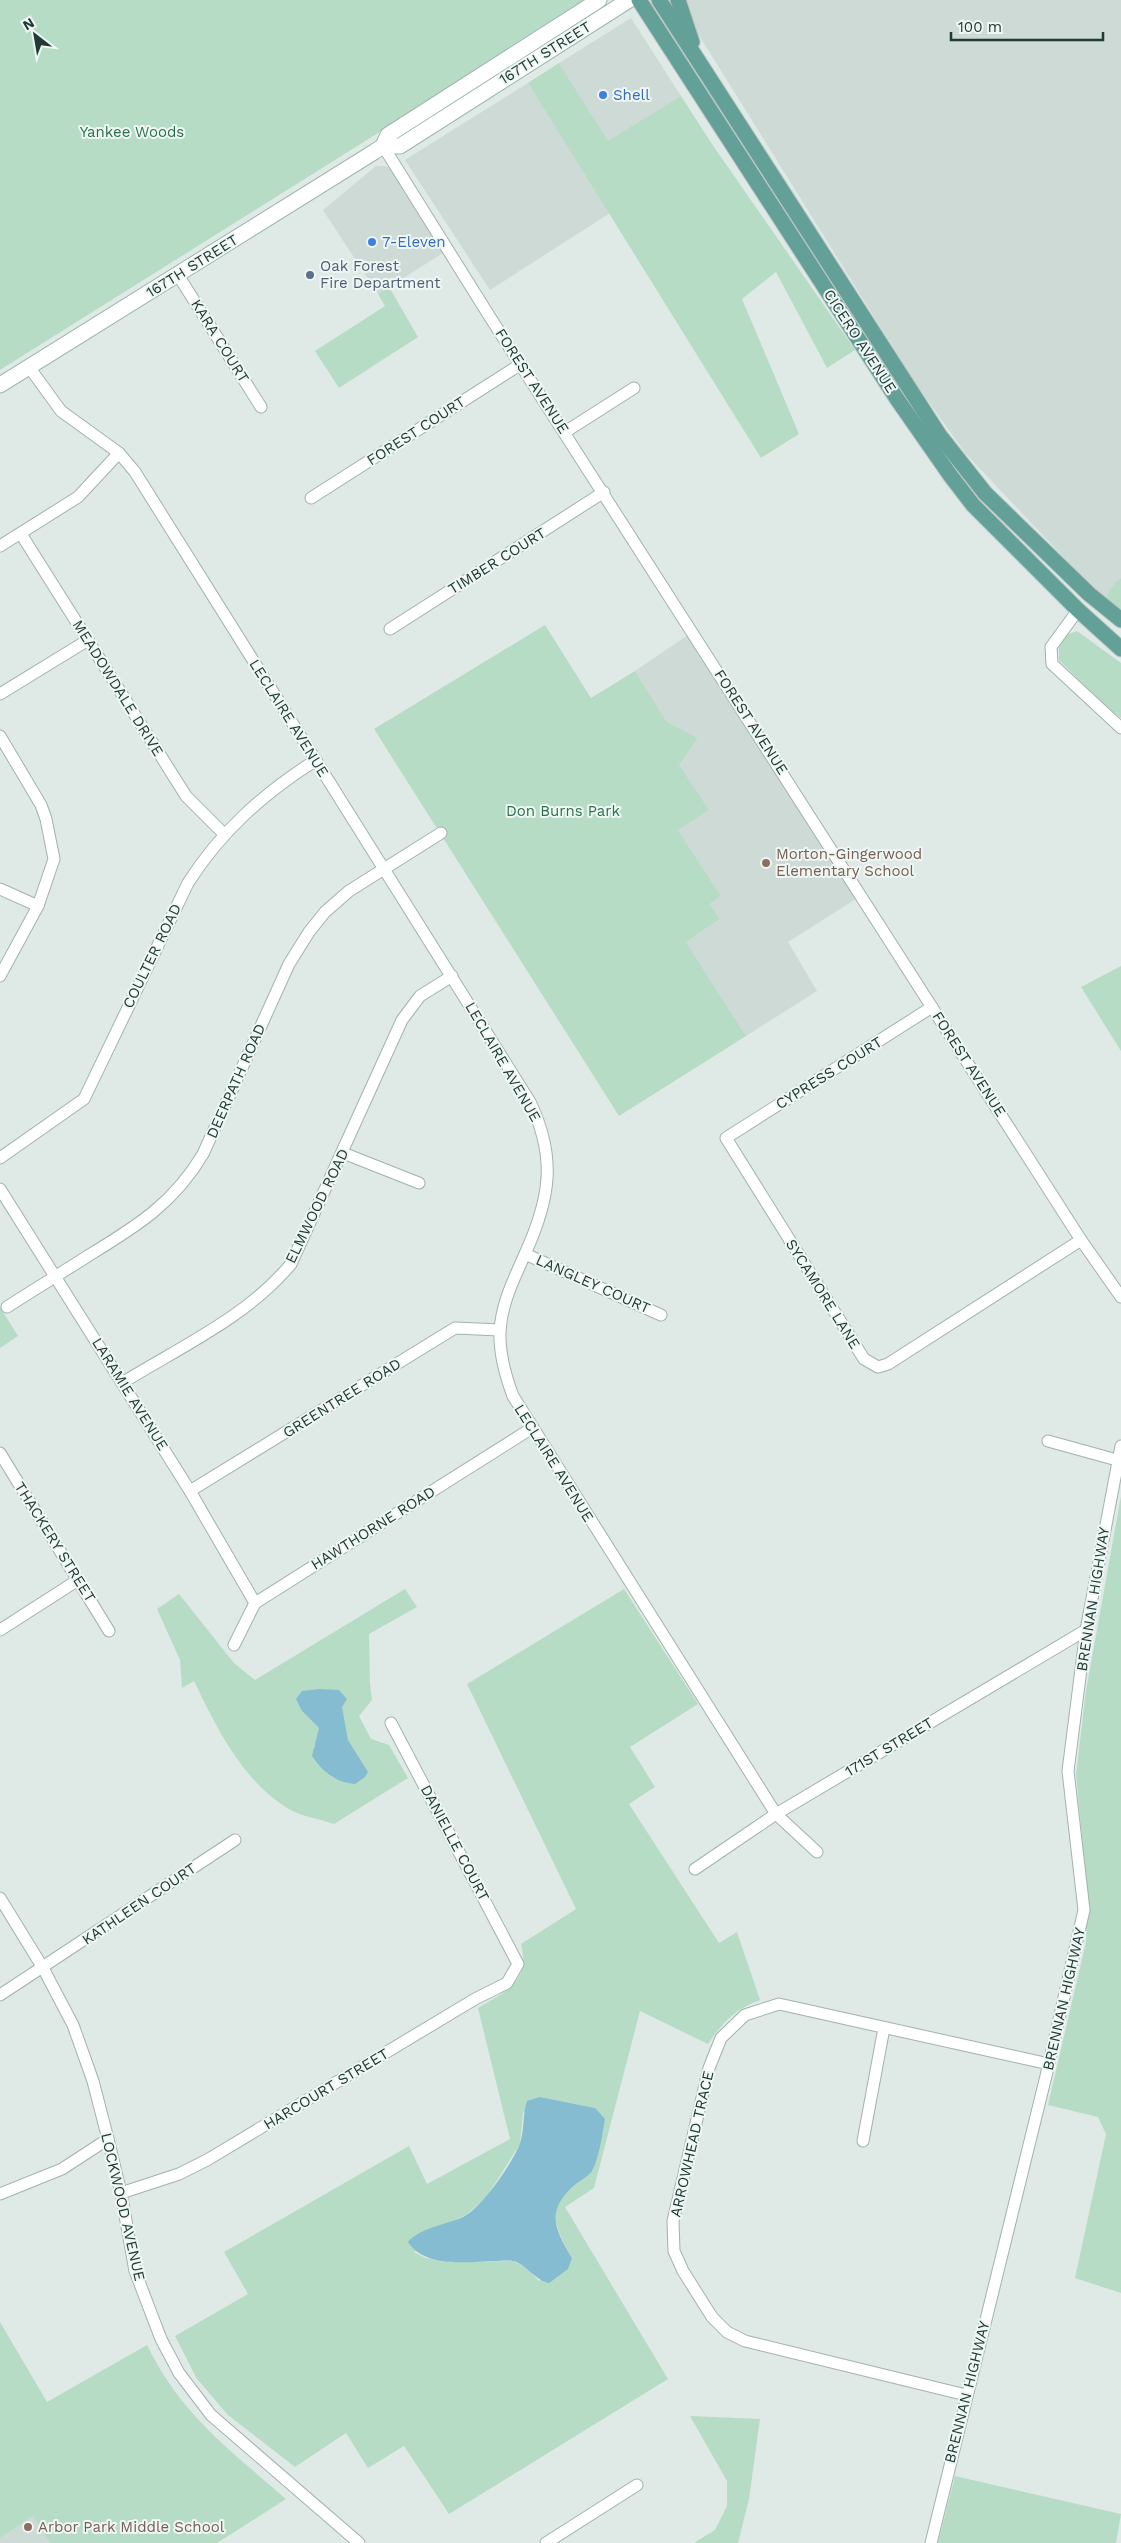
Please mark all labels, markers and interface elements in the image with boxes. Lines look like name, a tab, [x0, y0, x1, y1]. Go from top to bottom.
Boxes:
north arrow	[10, 10, 60, 60]
scale bar	[951, 10, 1104, 42]
text: N	[20, 14, 37, 33]
street label: 167TH STREET	[496, 18, 594, 88]
text: 100 m	[958, 18, 1002, 36]
place label: Shell	[613, 86, 650, 104]
marker: Shell	[597, 89, 609, 101]
park label: Yankee Woods	[80, 123, 184, 141]
street label: 167TH STREET	[143, 231, 241, 301]
place label: 7-Eleven	[382, 233, 446, 251]
marker: 7-Eleven	[366, 236, 378, 248]
place label: Oak Forest Fire Department	[320, 257, 441, 292]
marker: Oak Forest Fire Department	[304, 269, 316, 281]
street label: CICERO AVENUE	[820, 286, 900, 396]
street label: KARA COURT	[187, 296, 253, 386]
street label: FOREST AVENUE	[491, 325, 573, 437]
street label: FOREST COURT	[363, 393, 469, 469]
street label: TIMBER COURT	[445, 524, 549, 598]
street label: MEADOWDALE DRIVE	[69, 617, 167, 759]
street label: LECLAIRE AVENUE	[245, 656, 333, 780]
street label: FOREST AVENUE	[710, 666, 792, 778]
park label: Don Burns Park	[506, 802, 620, 820]
place label: Morton-Gingerwood Elementary School	[776, 845, 922, 880]
marker: Morton-Gingerwood Elementary School	[760, 857, 772, 869]
street label: COULTER ROAD	[119, 901, 185, 1011]
street label: LECLAIRE AVENUE	[461, 999, 545, 1125]
street label: FOREST AVENUE	[928, 1008, 1010, 1120]
street label: DEERPATH ROAD	[203, 1021, 269, 1141]
street label: CYPRESS COURT	[772, 1033, 886, 1113]
street label: ELMWOOD ROAD	[281, 1146, 353, 1266]
street label: SYCAMORE LANE	[782, 1236, 864, 1352]
street label: LANGLEY COURT	[533, 1251, 653, 1317]
street label: LARAMIE AVENUE	[88, 1334, 172, 1454]
street label: GREENTREE ROAD	[280, 1354, 404, 1442]
street label: LECLAIRE AVENUE	[510, 1401, 598, 1525]
street label: THACKERY STREET	[11, 1479, 99, 1605]
street label: HAWTHORNE ROAD	[308, 1482, 438, 1574]
street label: BRENNAN HIGHWAY	[1073, 1525, 1113, 1673]
street label: 171ST STREET	[842, 1714, 936, 1780]
street label: DANIELLE COURT	[417, 1782, 493, 1904]
street label: KATHLEEN COURT	[79, 1859, 199, 1949]
street label: BRENNAN HIGHWAY	[1039, 1925, 1089, 2072]
street label: HARCOURT STREET	[260, 2045, 392, 2133]
street label: ARROWHEAD TRACE	[666, 2069, 718, 2219]
street label: LOCKWOOD AVENUE	[97, 2131, 149, 2283]
street label: BRENNAN HIGHWAY	[941, 2319, 993, 2465]
place label: Arbor Park Middle School	[38, 2518, 225, 2536]
marker: Arbor Park Middle School	[22, 2521, 34, 2533]

